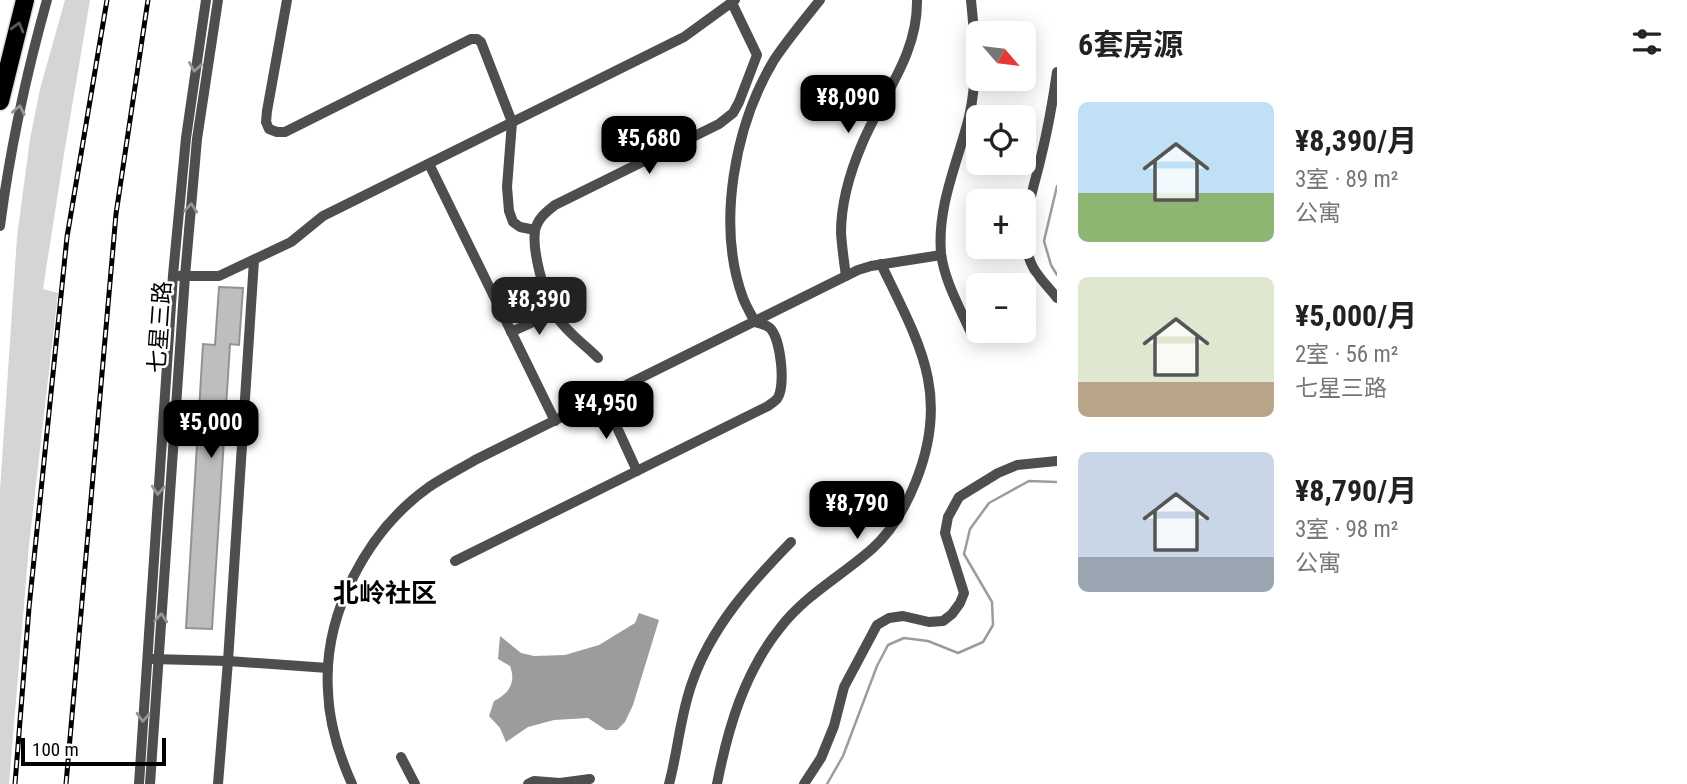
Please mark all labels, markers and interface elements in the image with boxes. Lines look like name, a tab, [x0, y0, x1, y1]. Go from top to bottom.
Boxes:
one-way arrow	[9, 21, 24, 33]
north arrow	[966, 21, 1036, 91]
map controls	[966, 21, 1036, 343]
icon: filters	[1628, 23, 1666, 61]
text: 6套房源	[1078, 27, 1183, 62]
one-way arrow	[188, 62, 203, 73]
pin: ¥8,090	[791, 76, 905, 135]
text: ¥8,090	[816, 84, 880, 111]
one-way arrow	[11, 104, 26, 116]
button: locate	[966, 105, 1036, 175]
pin: ¥5,680	[592, 116, 706, 176]
text: ¥8,390/月	[1295, 123, 1417, 158]
text: ¥5,680	[617, 125, 681, 152]
icon: home	[1134, 130, 1218, 214]
text: 3室 · 89 m²	[1295, 166, 1398, 193]
button: +	[966, 189, 1036, 259]
text: 公寓	[1295, 200, 1341, 227]
one-way arrow	[183, 202, 198, 213]
button: −	[966, 273, 1036, 343]
pin: ¥8,390	[482, 278, 596, 337]
street label: 七星三路	[143, 280, 177, 374]
text: ¥8,390	[507, 286, 571, 313]
text: ¥5,000/月	[1295, 298, 1417, 333]
icon: home	[1134, 305, 1218, 389]
text: 2室 · 56 m²	[1295, 341, 1398, 368]
text: 七星三路	[1295, 375, 1387, 402]
pin: ¥4,950	[549, 382, 663, 441]
text: ¥4,950	[574, 390, 638, 417]
pin: ¥5,000	[154, 400, 268, 460]
text: ¥5,000	[179, 409, 243, 436]
text: ¥8,790/月	[1295, 473, 1417, 508]
icon: home	[1134, 480, 1218, 564]
pin: ¥8,790	[800, 482, 914, 541]
one-way arrow	[151, 485, 166, 496]
text: ¥8,790	[825, 490, 889, 517]
text: 3室 · 98 m²	[1295, 516, 1398, 543]
text: 公寓	[1295, 550, 1341, 577]
district label: 北岭社区	[333, 578, 437, 608]
one-way arrow	[153, 612, 168, 623]
one-way arrow	[135, 712, 150, 723]
scale bar	[21, 735, 166, 767]
text: 100 m	[32, 738, 79, 761]

